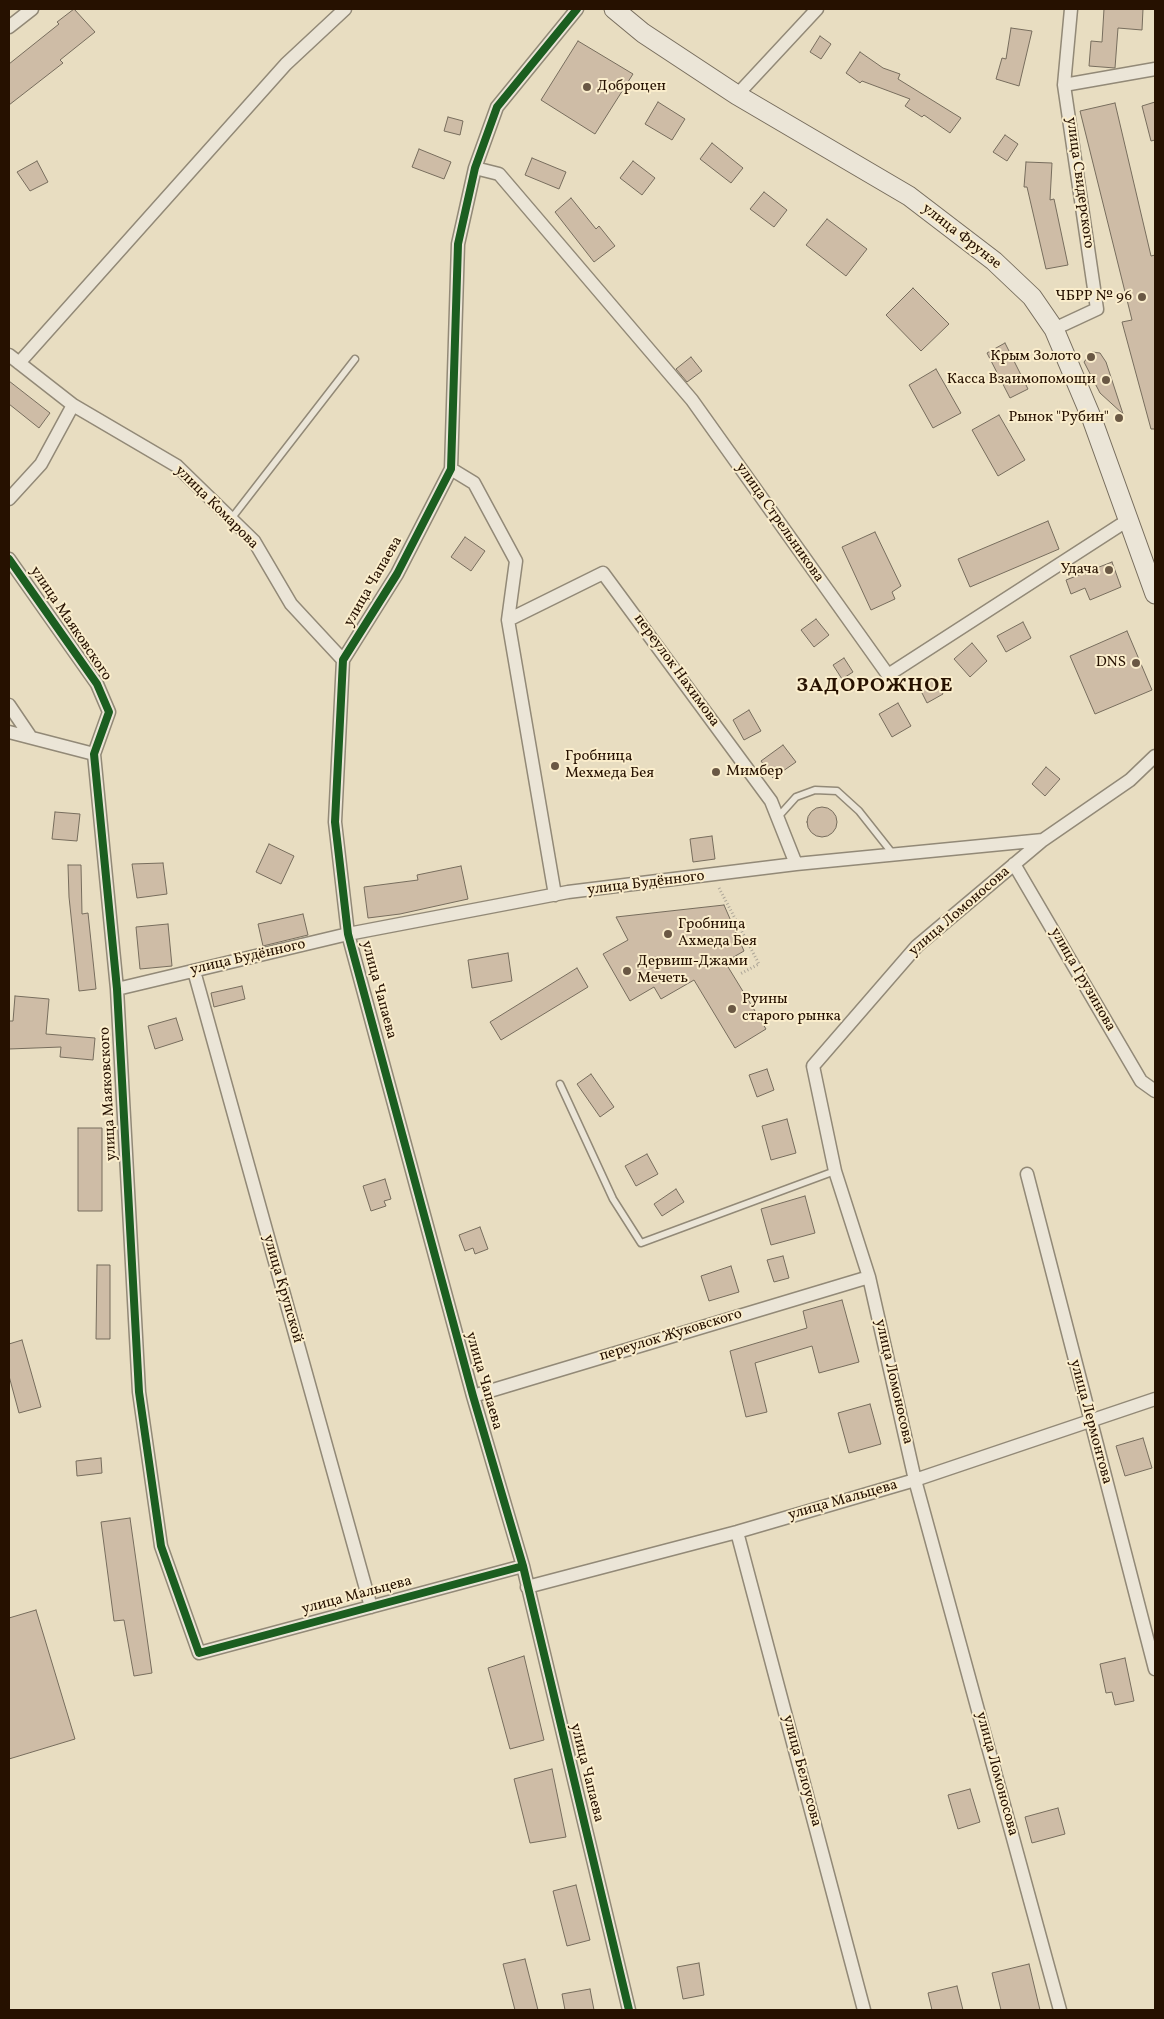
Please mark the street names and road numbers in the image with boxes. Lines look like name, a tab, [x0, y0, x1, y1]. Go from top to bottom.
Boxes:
street label: улица Свидерского	[1061, 116, 1097, 250]
street label: улица Фрунзе	[918, 200, 1004, 274]
street label: улица Стрельникова	[731, 460, 827, 586]
street label: улица Комарова	[170, 462, 262, 554]
street label: улица Чапаева	[341, 534, 407, 630]
street label: улица Маяковского	[25, 563, 115, 685]
street label: переулок Нахимова	[629, 611, 723, 731]
street label: улица Ломоносова	[906, 863, 1014, 961]
street label: улица Будённого	[586, 868, 706, 900]
street label: улица Грузинова	[1045, 925, 1119, 1035]
street label: улица Будённого	[189, 936, 307, 980]
street label: улица Чапаева	[356, 939, 400, 1041]
street label: улица Маяковского	[97, 1027, 121, 1161]
street label: улица Крупской	[258, 1233, 306, 1345]
street label: переулок Жуковского	[598, 1306, 744, 1366]
street label: улица Ломоносова	[870, 1318, 916, 1446]
street label: улица Чапаева	[460, 1330, 506, 1432]
street label: улица Лермонтова	[1065, 1358, 1115, 1486]
street label: улица Мальцева	[786, 1477, 900, 1525]
street label: улица Мальцева	[300, 1573, 414, 1619]
street label: улица Ломоносова	[971, 1710, 1021, 1838]
street label: улица Белоусова	[777, 1713, 825, 1829]
street label: улица Чапаева	[565, 1722, 607, 1824]

